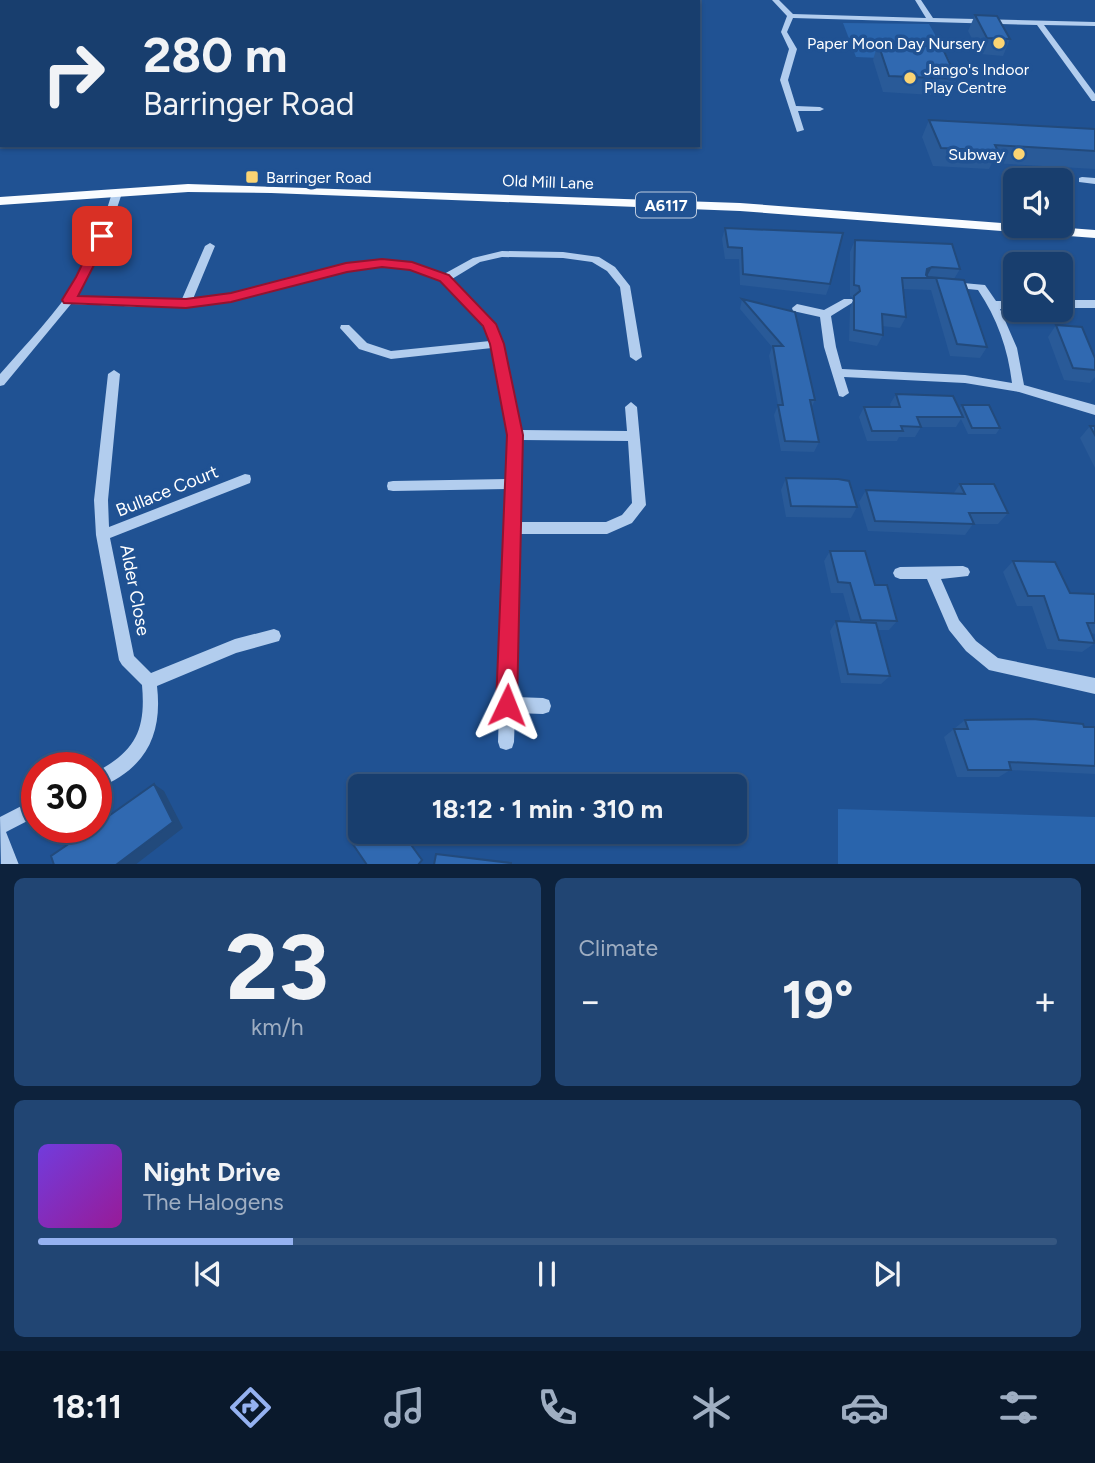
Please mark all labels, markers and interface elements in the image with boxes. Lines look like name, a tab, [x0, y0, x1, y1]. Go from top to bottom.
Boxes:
text: 280 m	[143, 25, 288, 84]
icon: right	[28, 28, 119, 119]
place label: Paper Moon Day Nursery	[807, 34, 986, 53]
marker: Paper Moon Day Nursery	[991, 35, 1007, 51]
place label: Jango's Indoor Play Centre	[924, 60, 1030, 97]
marker: Jango's Indoor Play Centre	[902, 70, 918, 86]
text: Barringer Road	[143, 85, 354, 123]
place label: Subway	[948, 145, 1006, 164]
marker: Subway	[1011, 146, 1027, 162]
place label: Barringer Road	[266, 168, 372, 187]
map controls	[1003, 168, 1073, 322]
button: sound	[1003, 168, 1073, 238]
marker: Barringer Road	[244, 169, 260, 185]
street label: Old Mill Lane	[502, 171, 594, 193]
road number: A6117	[636, 192, 696, 218]
pin	[72, 206, 132, 266]
icon: arrive	[83, 217, 121, 255]
button: search	[1003, 252, 1073, 322]
street label: Bullace Court	[113, 460, 222, 522]
street label: Alder Close	[115, 542, 155, 638]
position arrow	[470, 668, 544, 742]
speed limit sign: 30	[21, 752, 112, 843]
text: 18:12 · 1 min · 310 m	[432, 793, 663, 825]
text: 23	[226, 913, 329, 1022]
text: Climate	[579, 934, 658, 962]
text: 19°	[782, 969, 854, 1031]
text: −	[579, 978, 602, 1024]
text: +	[1033, 978, 1057, 1024]
text: km/h	[251, 1013, 304, 1041]
text: Night Drive	[143, 1156, 280, 1188]
text: The Halogens	[143, 1188, 284, 1216]
icon: previous	[189, 1255, 227, 1293]
icon: pause	[528, 1255, 566, 1293]
icon: next	[868, 1255, 906, 1293]
icon: directions	[226, 1383, 275, 1432]
icon: music	[380, 1383, 429, 1432]
icon: phone	[533, 1383, 582, 1432]
icon: climate	[687, 1383, 736, 1432]
icon: car	[840, 1383, 889, 1432]
icon: filters	[994, 1383, 1043, 1432]
text: 18:11	[52, 1388, 122, 1426]

